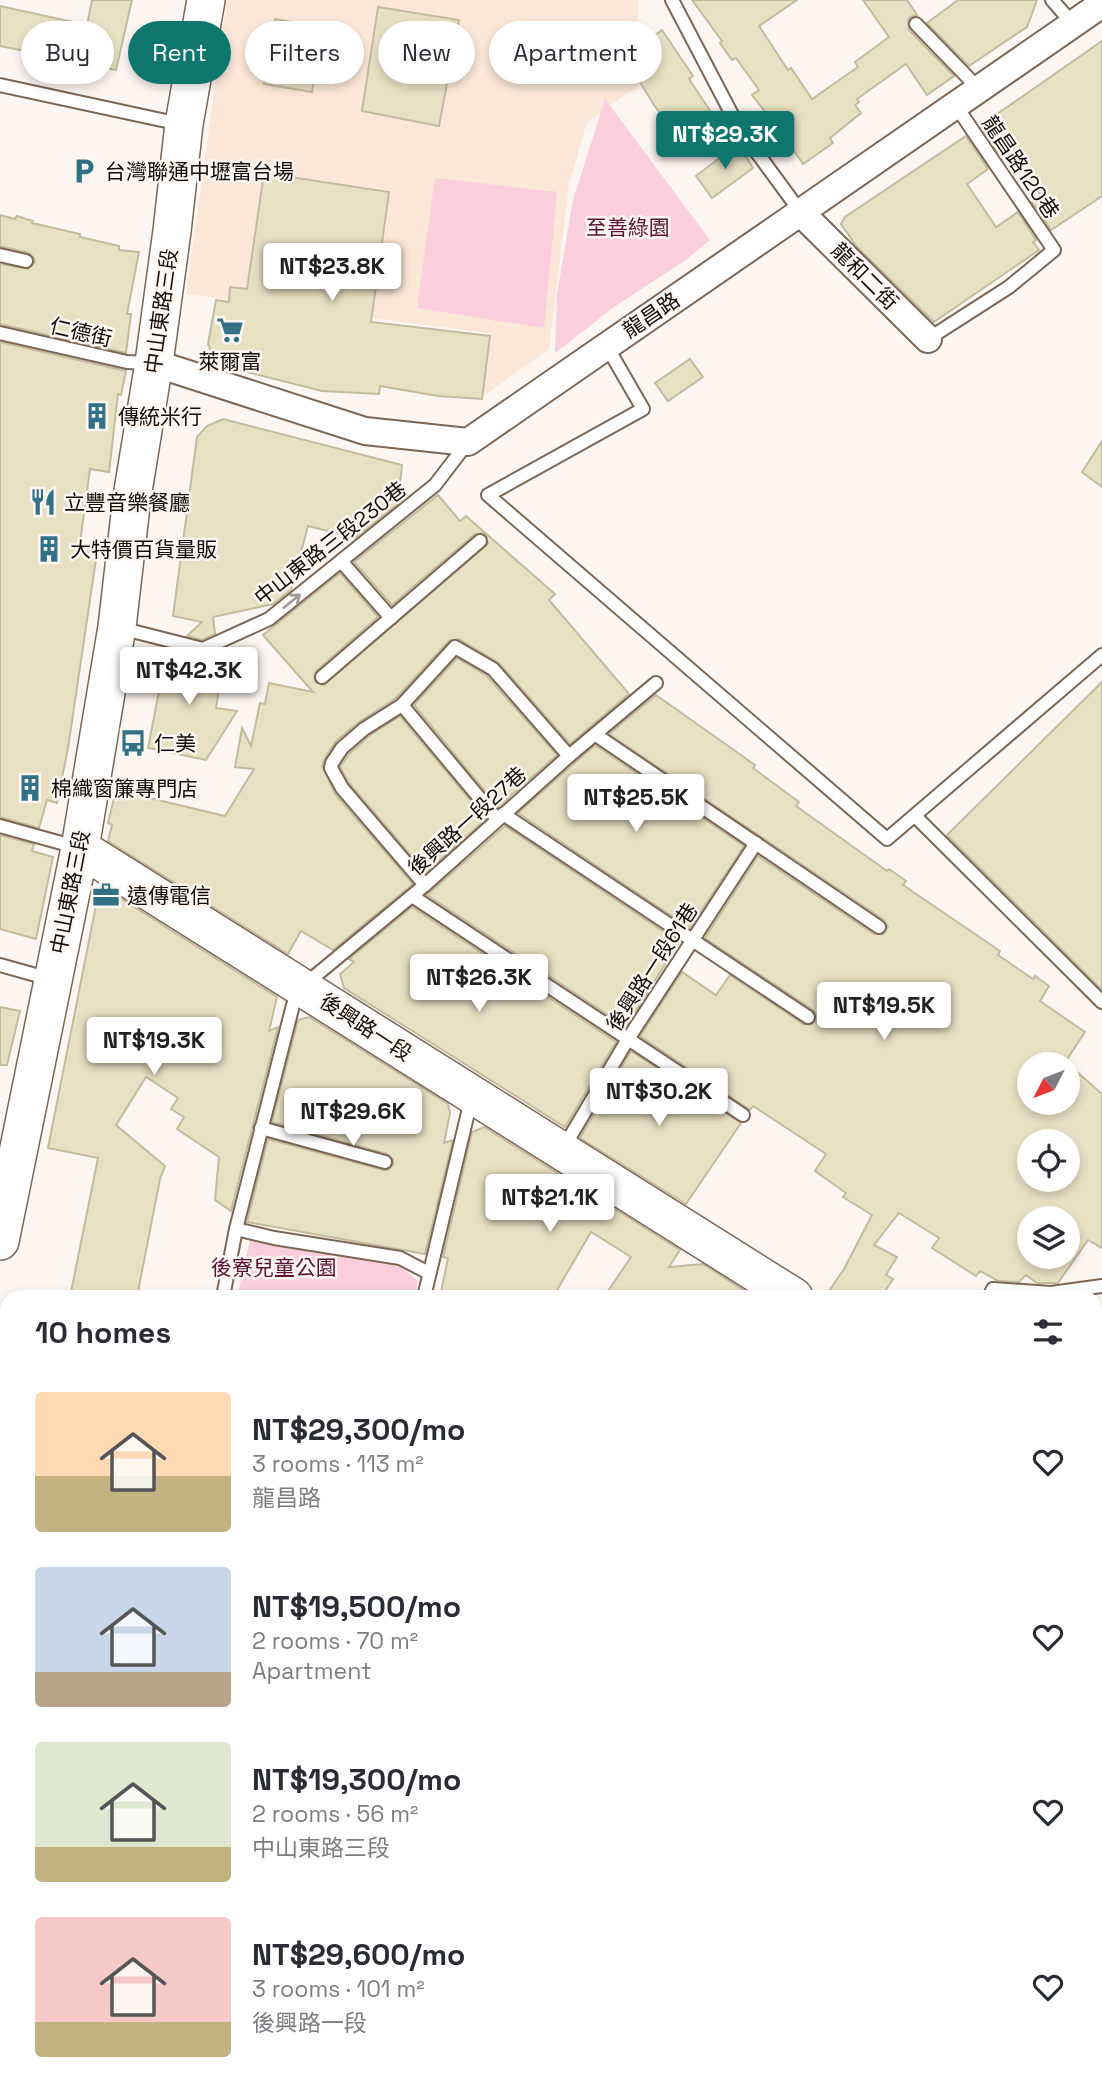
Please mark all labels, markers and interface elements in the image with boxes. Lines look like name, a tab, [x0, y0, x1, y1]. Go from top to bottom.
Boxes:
chip: Buy	[21, 21, 114, 84]
chip: Rent	[128, 21, 231, 84]
chip: Filters	[245, 21, 364, 84]
chip: New	[378, 21, 475, 84]
chip: Apartment	[489, 21, 662, 84]
street label: 龍昌路120巷	[977, 110, 1065, 224]
pin: NT$29.3K	[653, 111, 797, 171]
text: NT$29.3K	[672, 119, 778, 149]
parking icon: 台灣聯通中壢富台場	[69, 156, 99, 186]
place label: 台灣聯通中壢富台場	[105, 158, 294, 185]
park label: 至善綠園	[586, 214, 670, 241]
street label: 龍和二街	[826, 237, 904, 315]
pin: NT$23.8K	[260, 244, 404, 303]
street label: 中山東路三段	[139, 247, 183, 375]
text: NT$23.8K	[279, 251, 385, 281]
street label: 龍昌路	[617, 286, 685, 344]
street label: 仁德街	[47, 312, 115, 352]
supermarket icon: 萊爾富	[215, 315, 245, 345]
place label: 萊爾富	[199, 348, 262, 375]
building icon: 傳統米行	[82, 401, 112, 431]
place label: 傳統米行	[118, 403, 202, 430]
street label: 中山東路三段230巷	[249, 475, 411, 611]
restaurant icon: 立豐音樂餐廳	[28, 487, 58, 517]
place label: 立豐音樂餐廳	[64, 489, 190, 516]
building icon: 大特價百貨量販	[34, 534, 64, 564]
place label: 大特價百貨量販	[70, 536, 217, 563]
one-way arrow	[282, 593, 300, 608]
pin: NT$42.3K	[117, 648, 261, 707]
text: NT$42.3K	[136, 655, 242, 685]
bus stop icon: 仁美	[118, 728, 148, 758]
place label: 仁美	[154, 730, 196, 757]
street label: 後興路一段27巷	[402, 761, 532, 881]
building icon: 棉織窗簾專門店	[15, 773, 45, 803]
pin: NT$25.5K	[564, 774, 708, 834]
place label: 棉織窗簾專門店	[51, 775, 198, 802]
text: NT$25.5K	[583, 782, 689, 812]
street label: 中山東路三段	[45, 828, 95, 956]
office icon: 遠傳電信	[91, 880, 121, 910]
place label: 遠傳電信	[127, 882, 211, 909]
street label: 後興路一段61巷	[600, 898, 704, 1036]
pin: NT$26.3K	[407, 954, 551, 1014]
text: NT$26.3K	[426, 962, 532, 992]
pin: NT$19.5K	[812, 982, 956, 1042]
street label: 後興路一段	[315, 987, 417, 1067]
text: NT$19.5K	[833, 990, 935, 1020]
pin: NT$19.3K	[82, 1018, 226, 1077]
text: NT$19.3K	[103, 1025, 205, 1055]
north arrow	[1017, 1052, 1080, 1115]
map controls	[1017, 1052, 1080, 1269]
pin: NT$30.2K	[587, 1068, 731, 1128]
text: NT$30.2K	[606, 1076, 712, 1106]
pin: NT$29.6K	[281, 1088, 425, 1148]
text: NT$29.6K	[300, 1096, 406, 1126]
button: locate	[1017, 1129, 1080, 1192]
pin: NT$21.1K	[478, 1174, 622, 1234]
text: NT$21.1K	[501, 1182, 599, 1212]
button: layers	[1017, 1206, 1080, 1269]
park label: 後寮兒童公園	[211, 1254, 337, 1281]
text: 10 homes	[35, 1313, 171, 1352]
icon: filters	[1029, 1313, 1067, 1351]
text: NT$29,300/mo	[252, 1410, 465, 1449]
icon: home	[91, 1420, 175, 1504]
icon: heart	[1029, 1443, 1067, 1481]
text: 3 rooms · 113 m²	[252, 1449, 424, 1479]
text: 龍昌路	[252, 1483, 321, 1513]
text: NT$19,500/mo	[252, 1587, 461, 1626]
icon: home	[91, 1595, 175, 1679]
icon: heart	[1029, 1618, 1067, 1656]
text: 2 rooms · 70 m²	[252, 1626, 418, 1656]
text: Apartment	[252, 1656, 372, 1686]
text: NT$19,300/mo	[252, 1760, 461, 1799]
icon: home	[91, 1770, 175, 1854]
icon: heart	[1029, 1793, 1067, 1831]
text: 2 rooms · 56 m²	[252, 1799, 418, 1829]
text: 中山東路三段	[252, 1833, 390, 1863]
text: NT$29,600/mo	[252, 1935, 465, 1974]
icon: home	[91, 1945, 175, 2029]
icon: heart	[1029, 1968, 1067, 2006]
text: 3 rooms · 101 m²	[252, 1974, 425, 2004]
text: 後興路一段	[252, 2008, 367, 2038]

